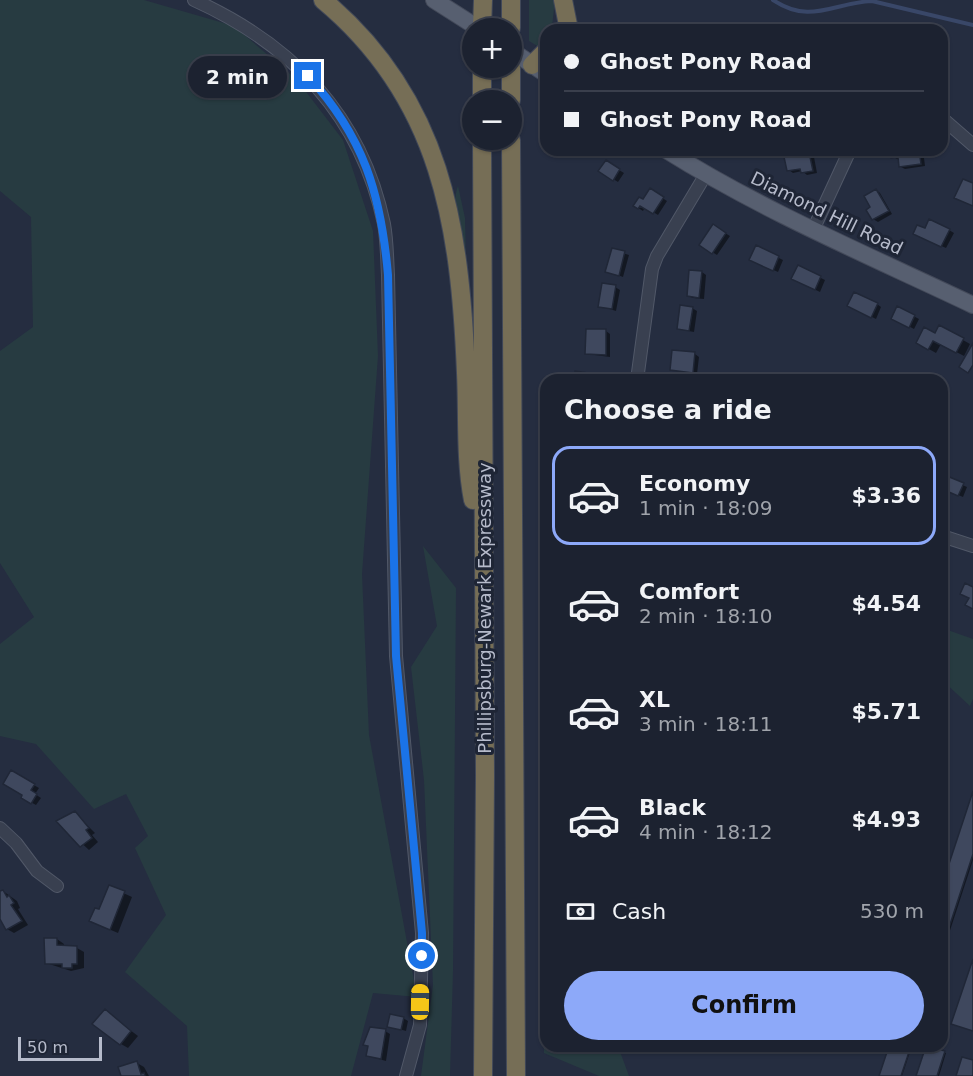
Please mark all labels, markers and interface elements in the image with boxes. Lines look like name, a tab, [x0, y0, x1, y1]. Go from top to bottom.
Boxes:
map controls	[462, 18, 522, 150]
button: +	[462, 18, 522, 78]
text: Ghost Pony Road	[600, 49, 812, 74]
callout: 2 min	[188, 55, 287, 97]
route end	[294, 62, 321, 89]
text: 2 min	[206, 65, 269, 89]
button: −	[462, 90, 522, 150]
text: Ghost Pony Road	[600, 107, 812, 132]
street label: Diamond Hill Road	[748, 167, 906, 259]
text: Choose a ride	[564, 394, 772, 425]
street label: Phillipsburg-Newark Expressway	[474, 462, 495, 754]
icon: car	[567, 469, 621, 523]
text: Economy	[639, 471, 750, 496]
text: $3.36	[851, 483, 921, 508]
text: 1 min · 18:09	[639, 496, 773, 520]
icon: car	[567, 577, 621, 631]
text: Comfort	[639, 579, 739, 604]
text: $4.54	[851, 591, 921, 616]
text: 2 min · 18:10	[639, 604, 773, 628]
icon: car	[567, 685, 621, 739]
text: XL	[639, 687, 670, 712]
text: $5.71	[851, 699, 921, 724]
text: 3 min · 18:11	[639, 712, 773, 736]
icon: car	[567, 793, 621, 847]
text: Black	[639, 795, 706, 820]
text: $4.93	[851, 807, 921, 832]
text: 4 min · 18:12	[639, 820, 773, 844]
icon: cash	[564, 895, 597, 928]
text: Cash	[612, 899, 666, 924]
text: 530 m	[860, 899, 924, 923]
route start	[408, 942, 435, 969]
button: Confirm	[564, 971, 924, 1040]
car	[411, 984, 429, 1020]
scale bar	[18, 1034, 102, 1062]
text: 50 m	[27, 1038, 68, 1057]

